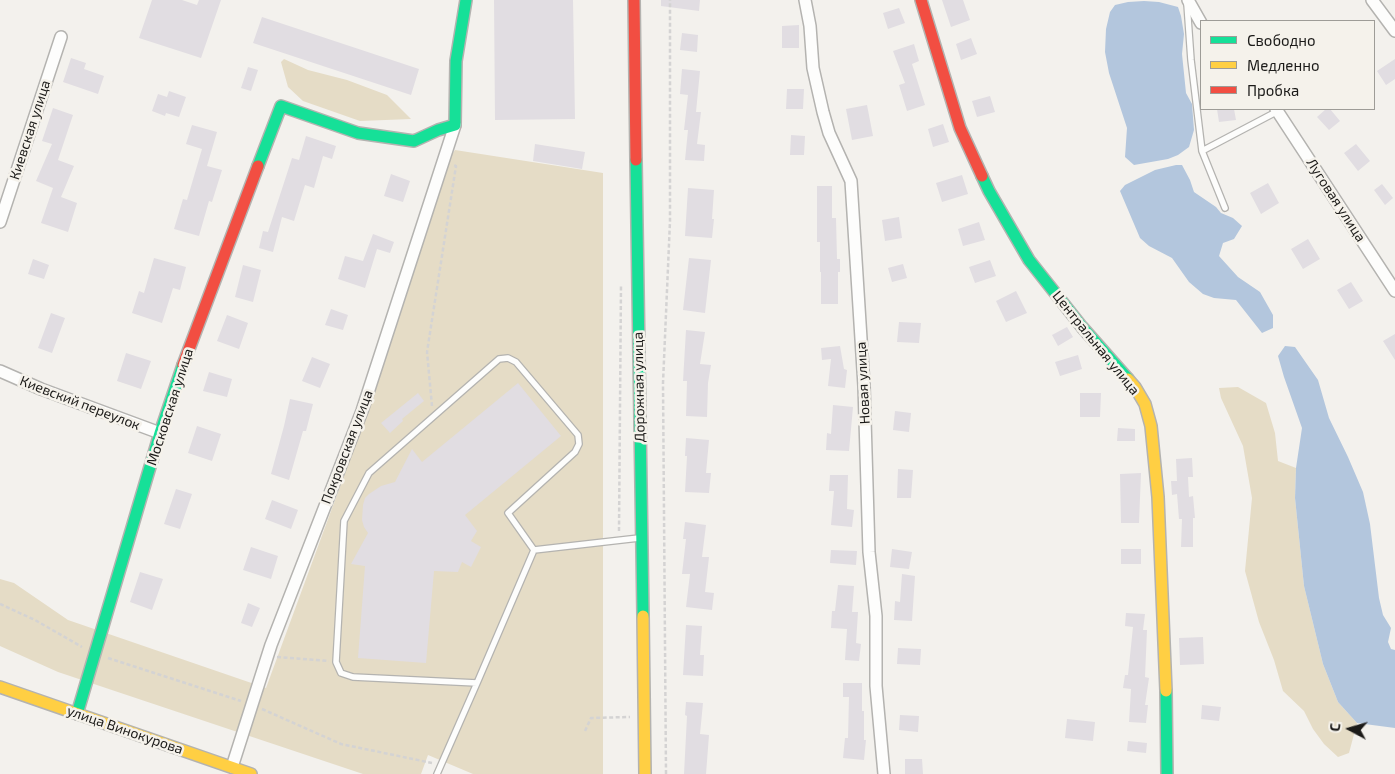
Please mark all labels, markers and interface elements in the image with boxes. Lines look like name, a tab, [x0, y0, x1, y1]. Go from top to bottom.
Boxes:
legend	[1200, 20, 1375, 110]
text: Свободно	[1247, 31, 1316, 49]
text: Медленно	[1247, 56, 1320, 74]
street label: Киевская улица	[6, 78, 54, 182]
text: Пробка	[1247, 81, 1299, 99]
street label: Луговая улица	[1303, 155, 1369, 245]
street label: Центральная улица	[1049, 288, 1143, 398]
street label: Дорожная улица	[630, 332, 648, 442]
street label: Новая улица	[852, 341, 874, 425]
street label: Московская улица	[143, 346, 197, 468]
street label: Киевский переулок	[17, 372, 143, 434]
street label: Покровская улица	[318, 388, 376, 506]
street label: улица Винокурова	[65, 702, 185, 758]
north arrow	[1325, 704, 1375, 754]
text: С	[1326, 722, 1343, 732]

